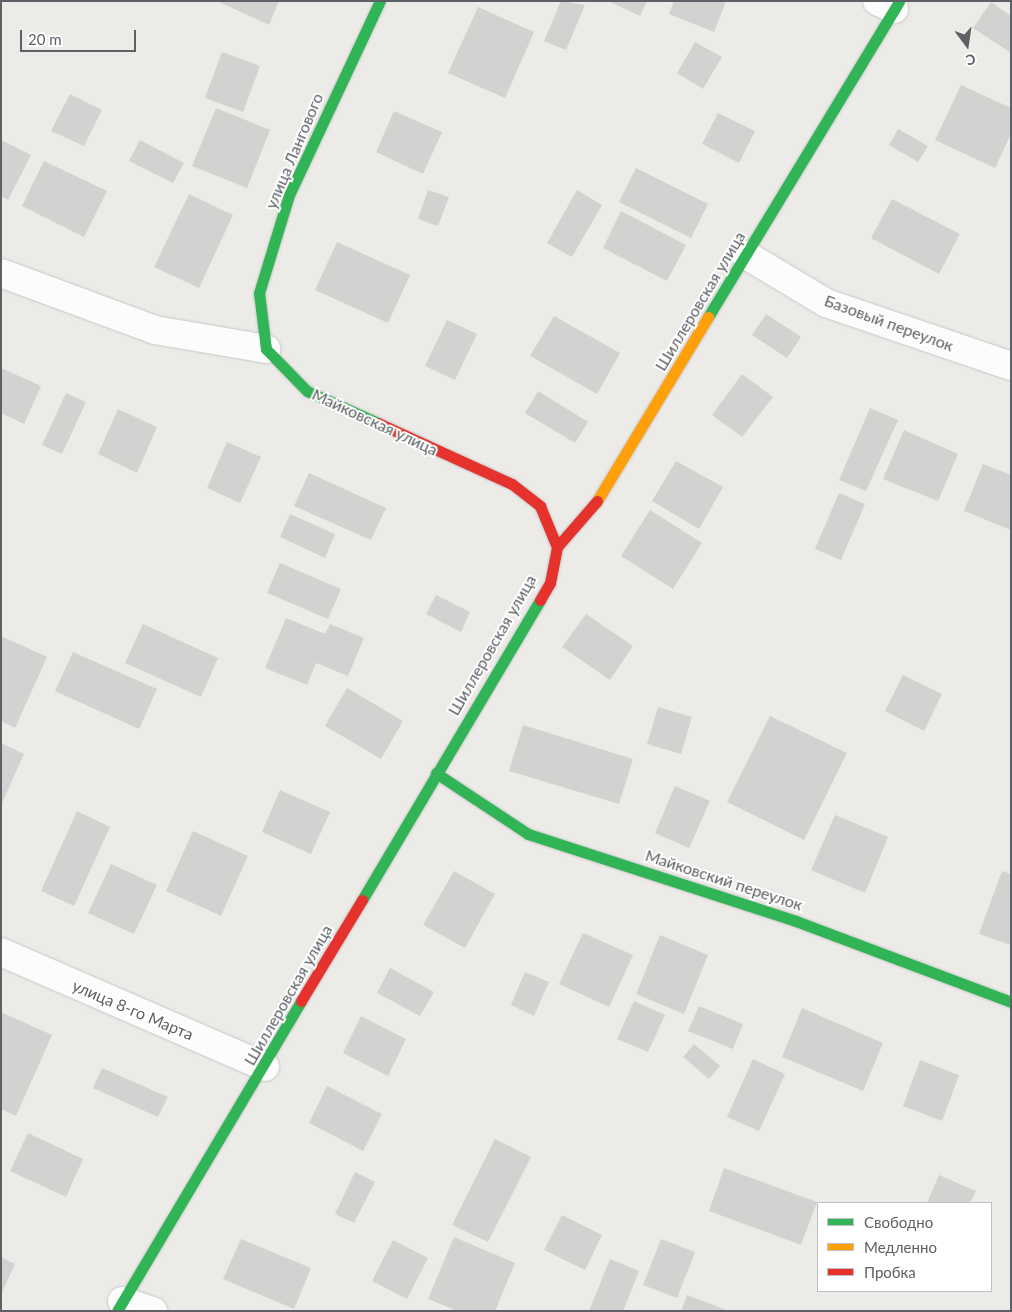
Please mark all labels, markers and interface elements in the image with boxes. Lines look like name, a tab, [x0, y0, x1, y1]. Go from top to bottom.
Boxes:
scale bar	[22, 20, 139, 52]
north arrow	[942, 20, 992, 70]
text: 20 m	[28, 30, 62, 48]
text: С	[964, 51, 977, 69]
street label: улица Лангового	[261, 90, 327, 212]
street label: Шиллеровская улица	[651, 228, 749, 374]
street label: Базовый переулок	[822, 291, 956, 355]
street label: Майковская улица	[309, 384, 441, 460]
street label: Шиллеровская улица	[444, 571, 540, 719]
street label: Майковский переулок	[643, 846, 805, 914]
street label: Шиллеровская улица	[240, 921, 336, 1069]
street label: улица 8-го Марта	[70, 976, 196, 1044]
legend	[817, 1202, 992, 1292]
text: Свободно	[864, 1213, 933, 1231]
text: Медленно	[864, 1238, 937, 1256]
text: Пробка	[864, 1263, 916, 1281]

